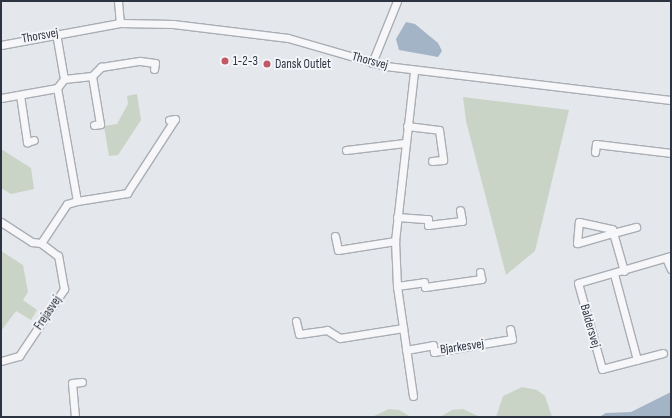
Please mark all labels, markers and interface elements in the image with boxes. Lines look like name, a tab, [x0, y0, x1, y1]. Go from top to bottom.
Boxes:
street label: Thorsvej	[21, 25, 59, 47]
street label: Thorsvej	[350, 49, 390, 73]
place label: 1-2-3	[233, 53, 258, 69]
marker: 1-2-3	[220, 56, 230, 66]
place label: Dansk Outlet	[275, 56, 331, 72]
marker: Dansk Outlet	[262, 59, 272, 69]
street label: Frejasvej	[31, 293, 65, 333]
street label: Baldersvej	[576, 302, 604, 350]
street label: Bjarkesvej	[439, 336, 485, 358]

